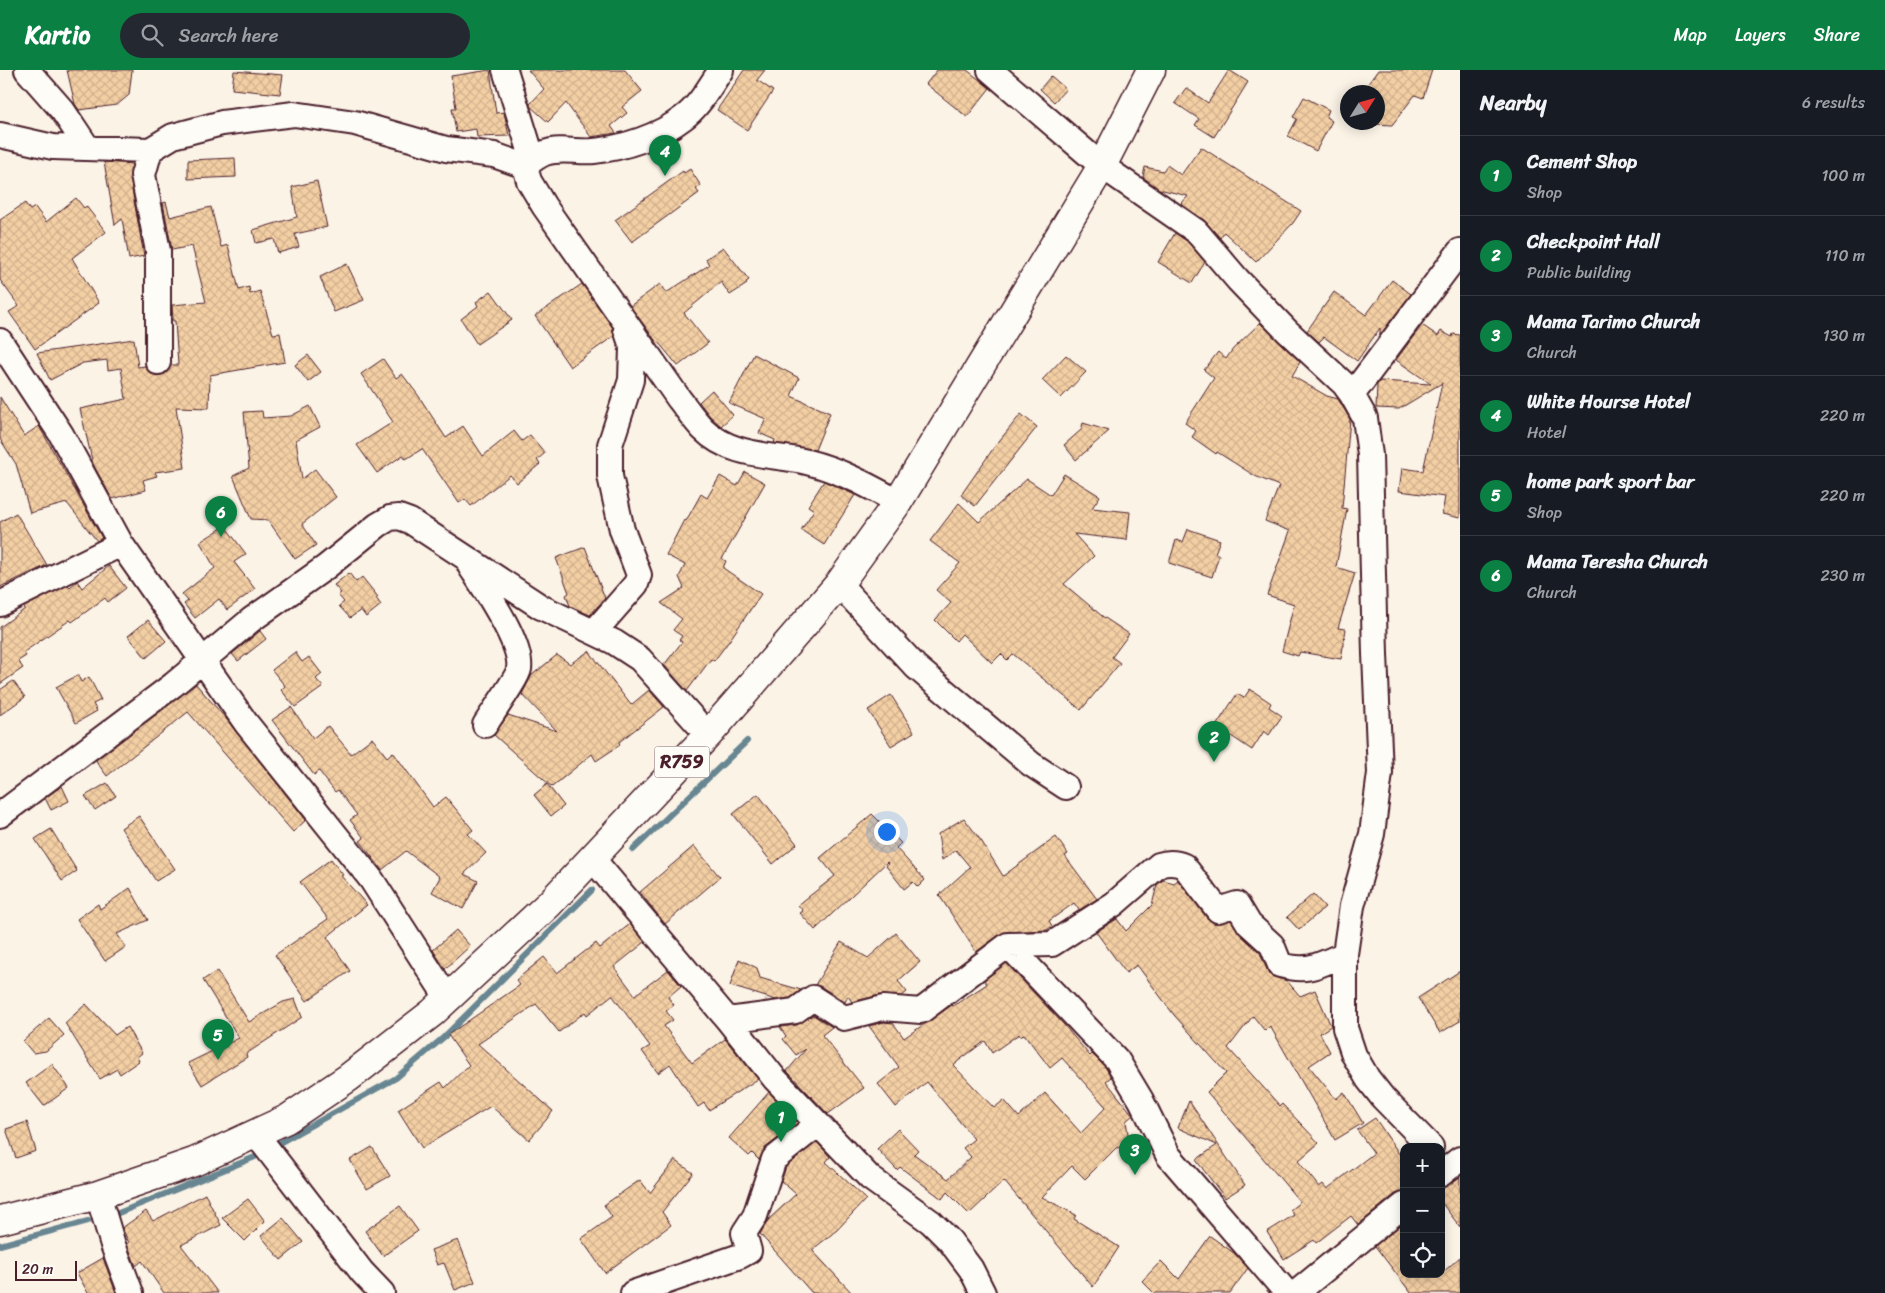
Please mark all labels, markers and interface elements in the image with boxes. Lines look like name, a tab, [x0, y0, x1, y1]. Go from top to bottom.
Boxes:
search box	[120, 13, 470, 58]
text: Kartio	[25, 14, 90, 56]
text: Search here	[178, 19, 279, 52]
text: Map	[1674, 19, 1707, 51]
text: Layers	[1735, 19, 1786, 51]
text: Share	[1814, 19, 1860, 51]
icon: search	[138, 21, 166, 49]
text: Nearby	[1480, 84, 1546, 122]
north arrow	[1340, 85, 1385, 130]
text: 6 results	[1802, 88, 1865, 117]
pin: 4	[649, 135, 681, 176]
text: Cement Shop	[1527, 145, 1637, 178]
text: 1	[1493, 161, 1499, 190]
text: 100 m	[1821, 161, 1865, 190]
text: Shop	[1527, 178, 1562, 207]
text: Checkpoint Hall	[1527, 225, 1660, 258]
text: 2	[1491, 241, 1501, 270]
text: 110 m	[1825, 241, 1865, 270]
text: Public building	[1527, 258, 1631, 287]
text: Mama Tarimo Church	[1527, 305, 1700, 338]
text: 3	[1492, 321, 1500, 350]
text: 130 m	[1823, 321, 1865, 350]
text: Church	[1527, 338, 1577, 367]
text: White Hourse Hotel	[1527, 385, 1690, 418]
text: 4	[1491, 401, 1501, 430]
text: 220 m	[1820, 401, 1865, 430]
text: Hotel	[1527, 418, 1566, 447]
text: home park sport bar	[1527, 465, 1694, 498]
text: 5	[1491, 481, 1501, 510]
text: 220 m	[1820, 481, 1865, 510]
pin: 6	[205, 496, 237, 537]
text: Shop	[1527, 498, 1562, 527]
text: Mama Teresha Church	[1527, 545, 1708, 578]
text: 6	[1491, 561, 1501, 590]
text: 230 m	[1820, 561, 1865, 590]
text: Church	[1527, 578, 1577, 607]
pin: 2	[1198, 721, 1230, 762]
road number: R759	[654, 746, 710, 778]
your location	[874, 819, 900, 845]
pin: 5	[202, 1019, 234, 1060]
pin: 1	[765, 1101, 797, 1142]
pin: 3	[1119, 1134, 1151, 1175]
map controls	[1400, 1143, 1445, 1278]
button: +	[1400, 1143, 1445, 1188]
button: −	[1400, 1188, 1445, 1233]
button: locate	[1400, 1233, 1445, 1278]
text: 20 m	[22, 1257, 53, 1282]
scale bar	[15, 1258, 78, 1281]

